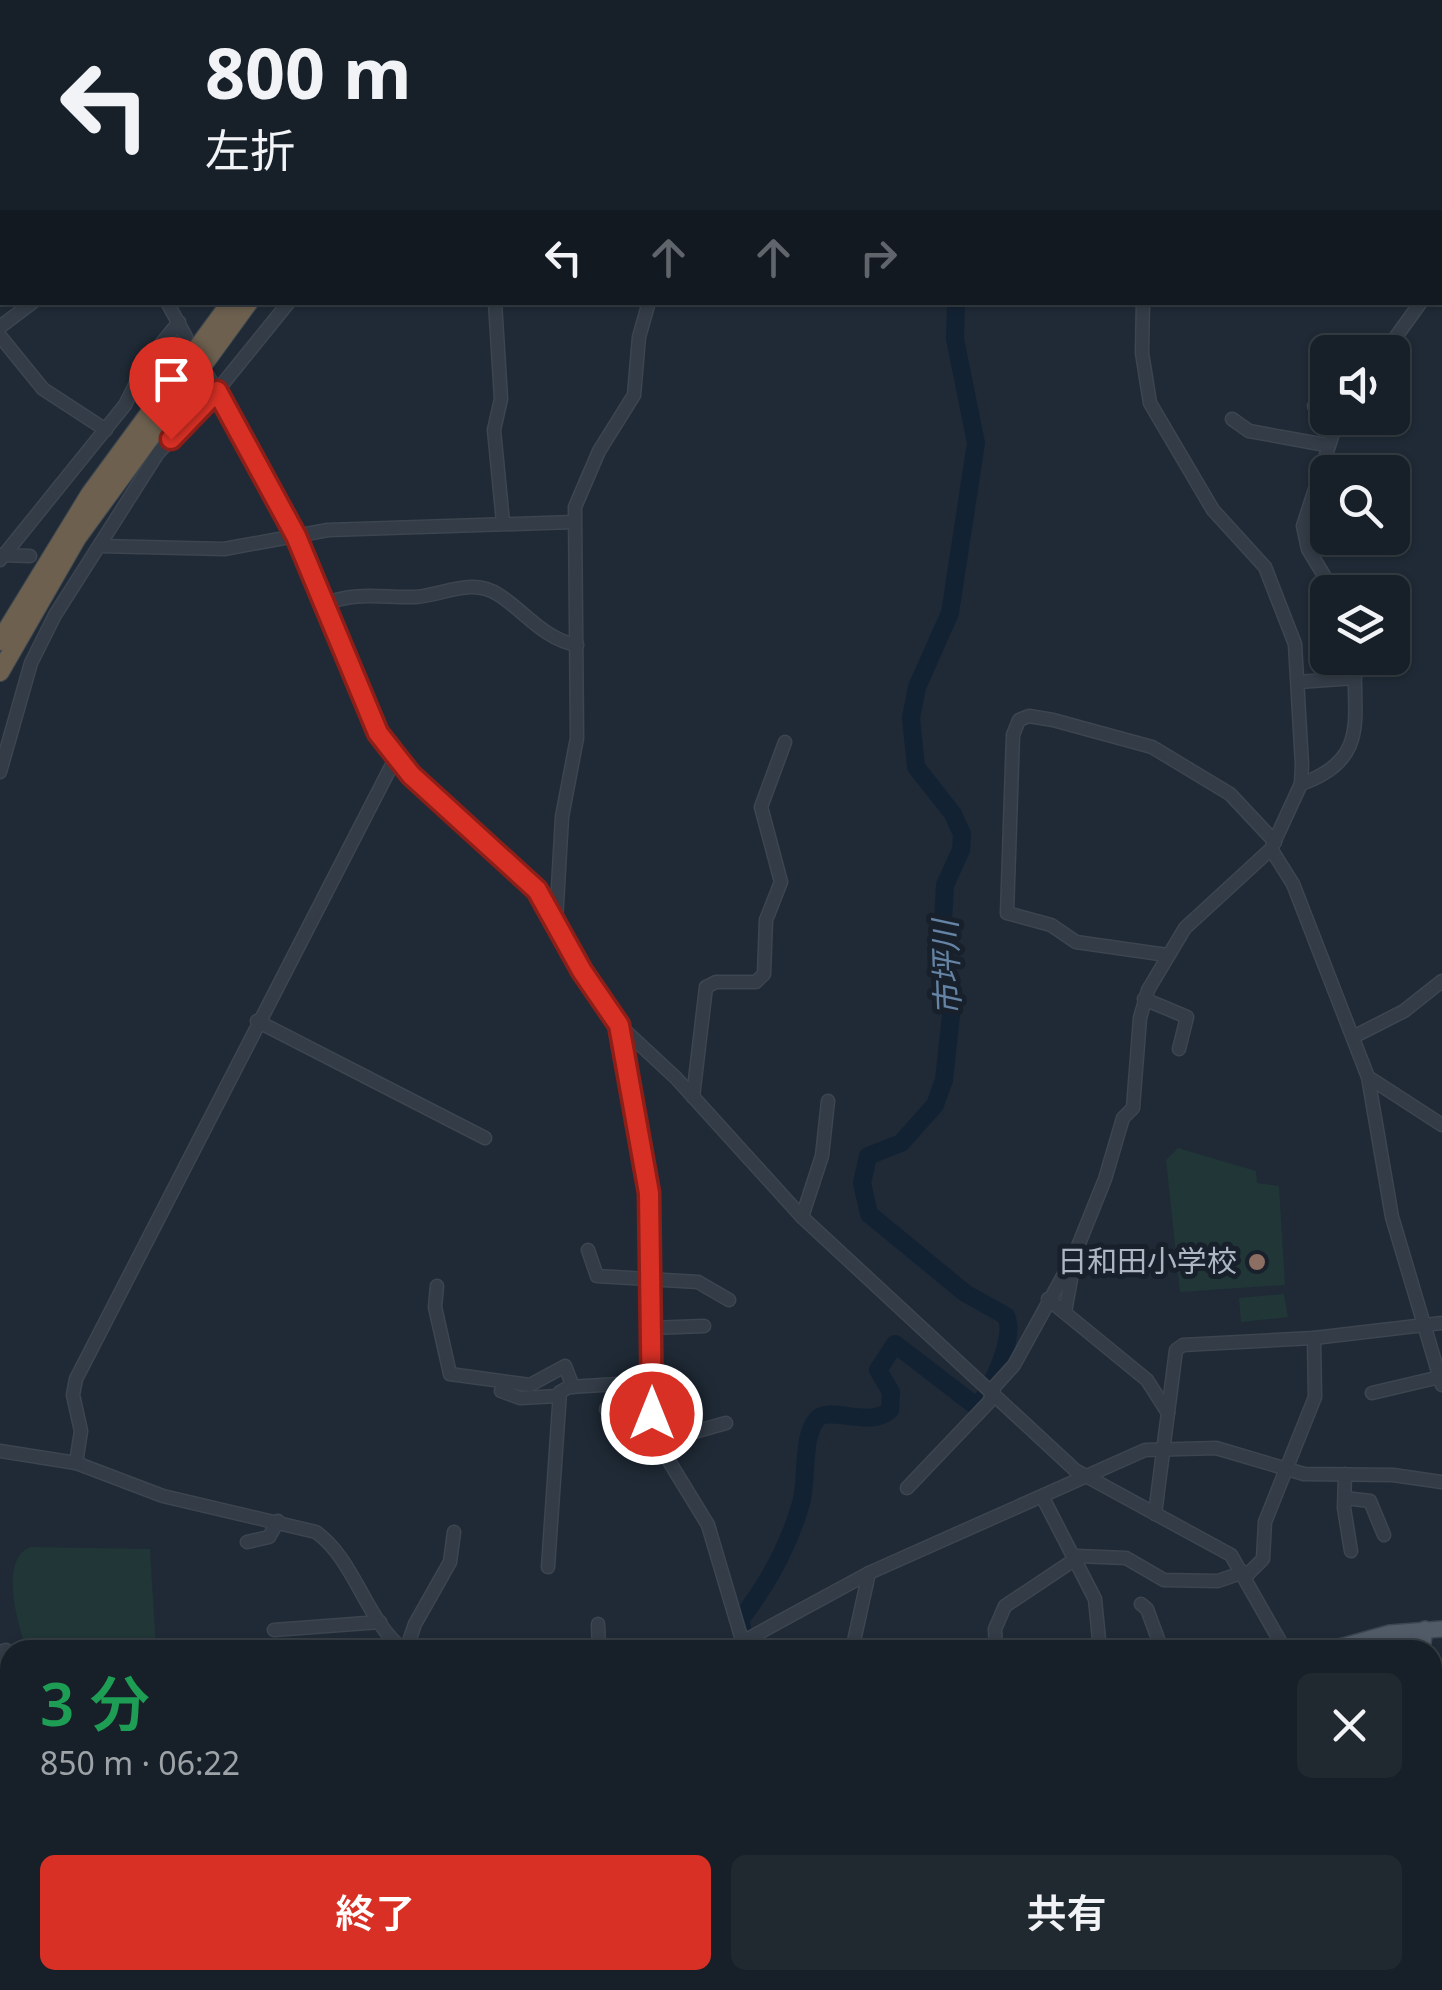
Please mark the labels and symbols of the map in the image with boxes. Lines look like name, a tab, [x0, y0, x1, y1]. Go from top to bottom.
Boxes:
pin	[129, 337, 214, 440]
water label: 市坪川	[922, 916, 969, 1017]
place label: 日和田小学校	[1057, 1240, 1237, 1281]
marker: 日和田小学校	[1246, 1251, 1268, 1273]
position arrow	[600, 1362, 704, 1466]

